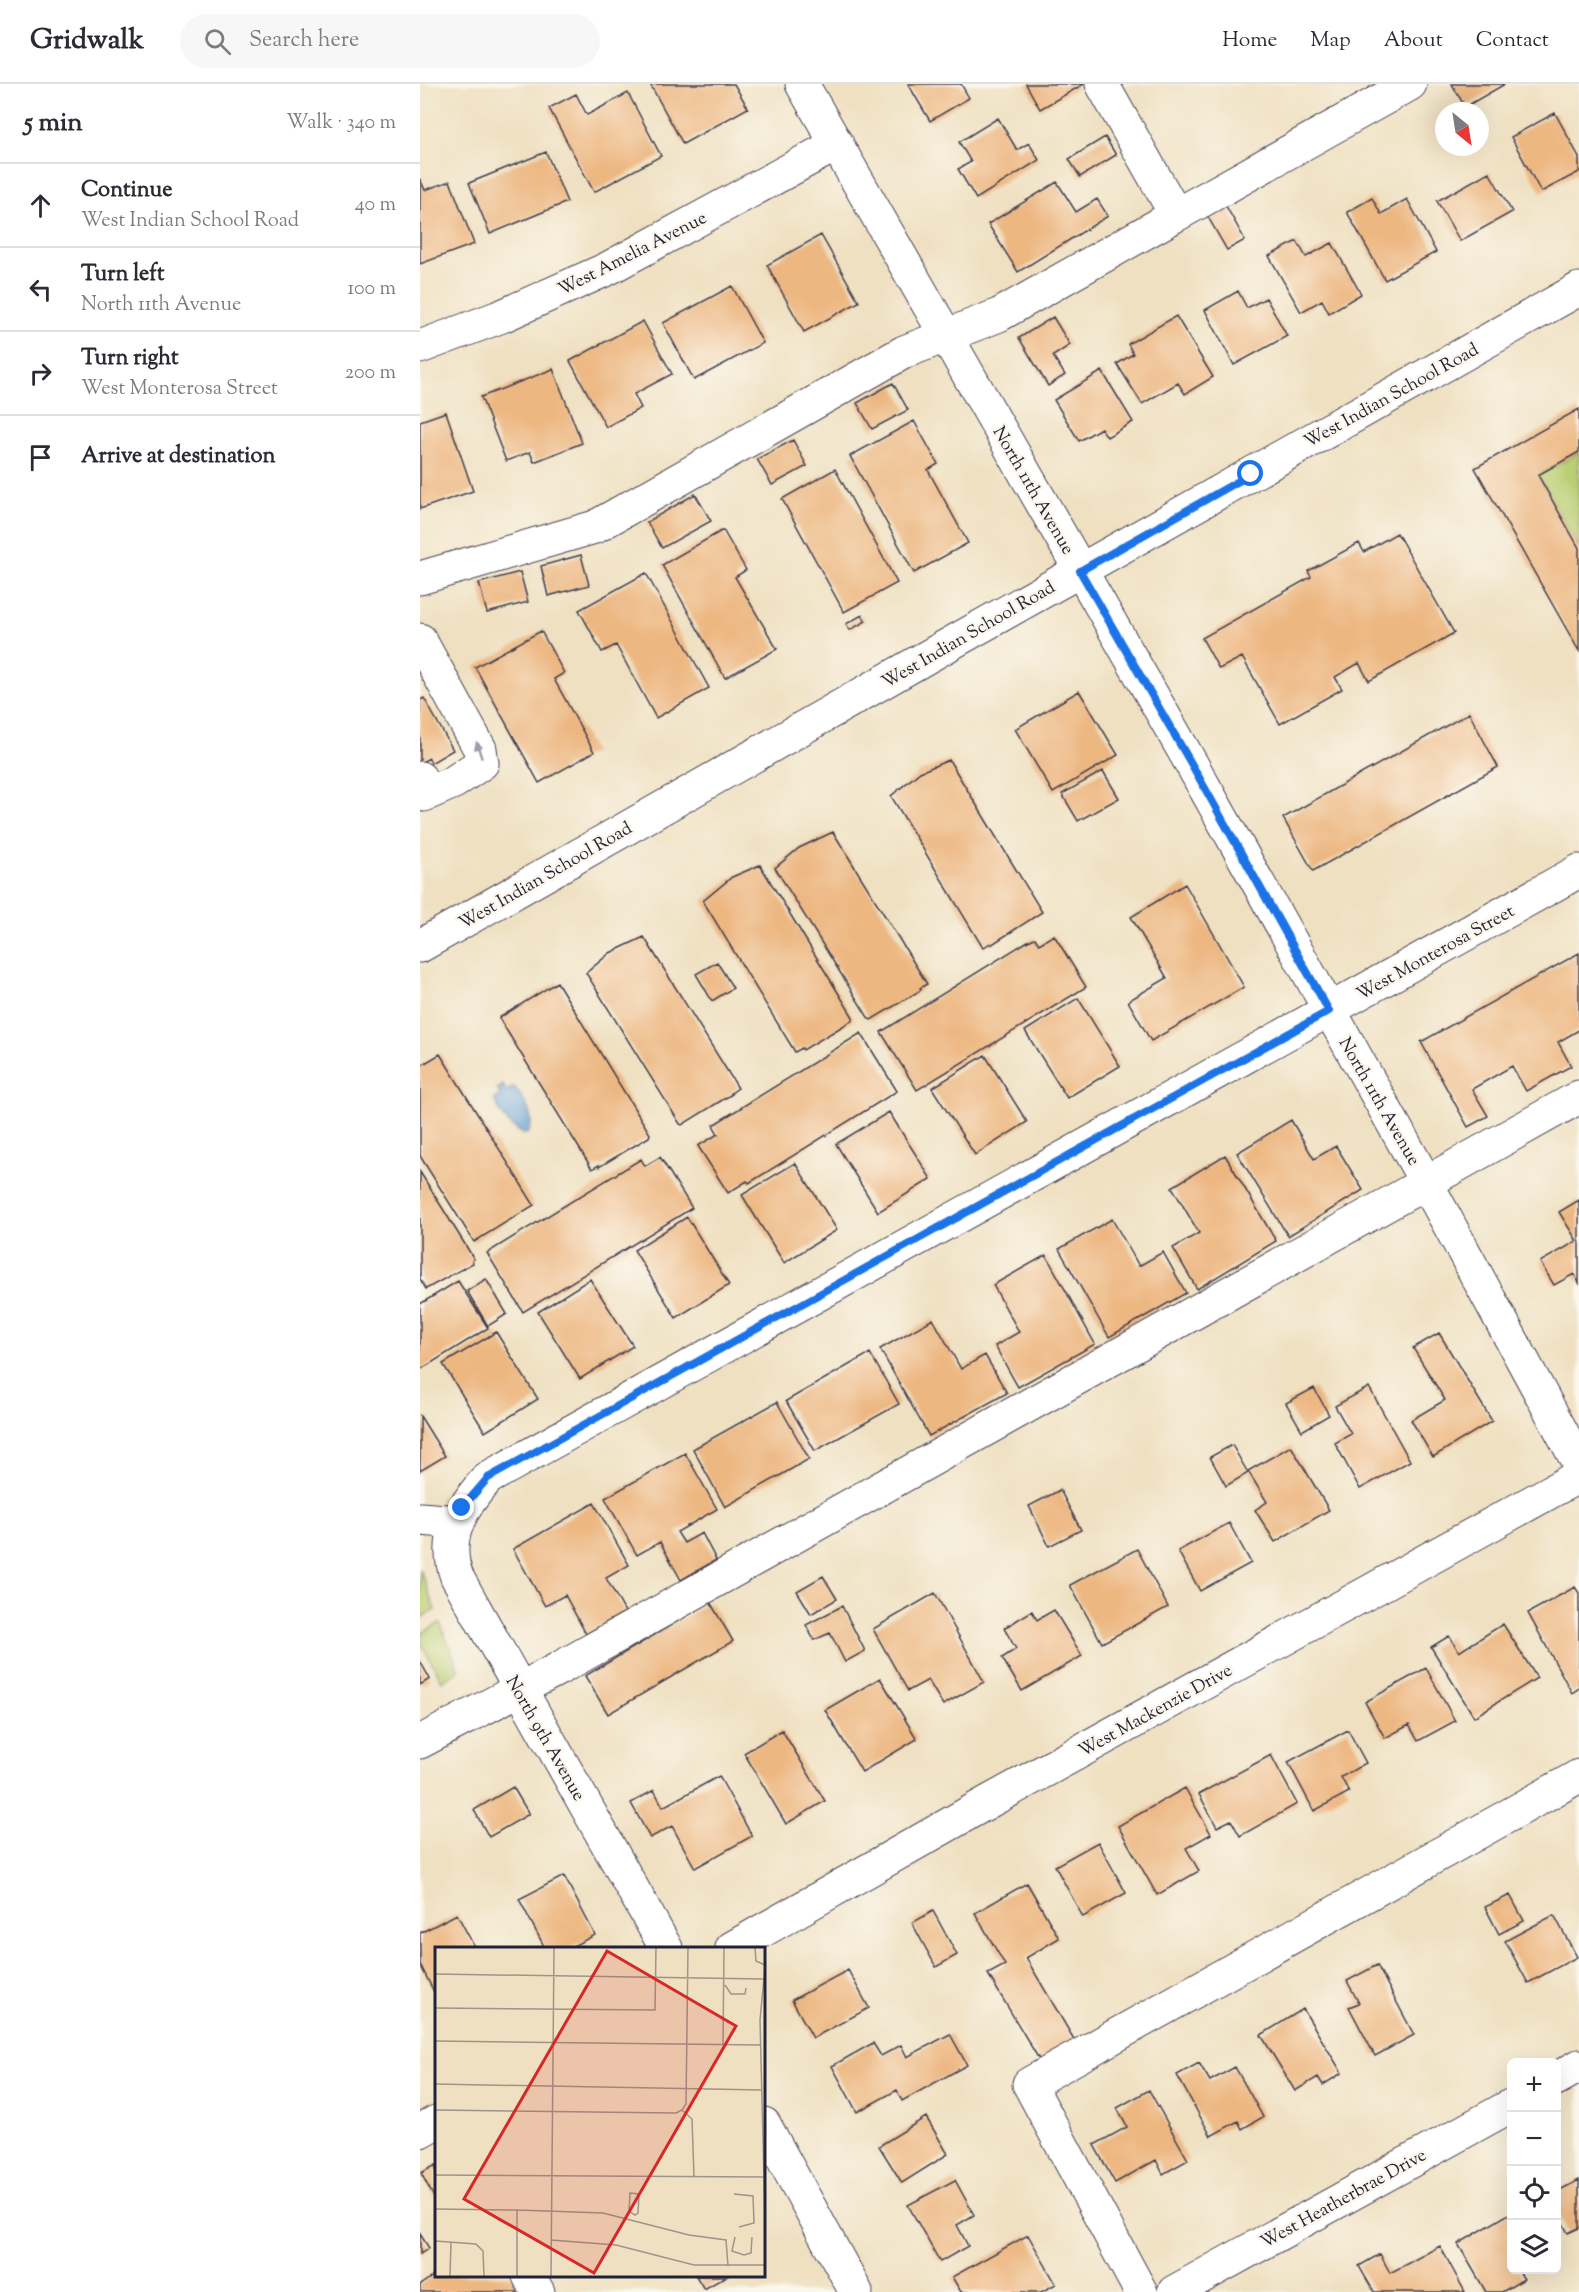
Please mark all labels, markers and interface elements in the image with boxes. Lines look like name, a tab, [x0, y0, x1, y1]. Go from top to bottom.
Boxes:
search box	[180, 14, 600, 68]
text: Gridwalk	[30, 21, 144, 61]
icon: search	[201, 25, 234, 58]
text: Search here	[249, 25, 359, 57]
text: Home	[1222, 26, 1277, 56]
text: Map	[1310, 26, 1351, 56]
text: About	[1384, 26, 1443, 56]
text: Contact	[1476, 26, 1549, 56]
north arrow	[1435, 102, 1489, 156]
text: 5 min	[24, 105, 83, 142]
text: Walk · 340 m	[286, 109, 396, 138]
text: Continue	[81, 175, 172, 207]
icon: ahead	[24, 189, 57, 222]
text: 40 m	[355, 191, 396, 220]
street label: West Amelia Avenue	[554, 206, 712, 304]
text: West Indian School Road	[81, 207, 299, 236]
text: Turn left	[81, 259, 164, 291]
icon: left	[24, 273, 57, 306]
text: 100 m	[347, 275, 396, 304]
text: North 11th Avenue	[81, 291, 241, 320]
street label: West Indian School Road	[1300, 338, 1484, 456]
text: Turn right	[81, 343, 178, 375]
icon: right	[24, 357, 57, 390]
text: 200 m	[345, 359, 396, 388]
text: West Monterosa Street	[81, 375, 278, 404]
street label: North 11th Avenue	[985, 422, 1080, 560]
icon: arrive	[24, 441, 57, 474]
text: Arrive at destination	[81, 441, 276, 473]
route start	[1237, 460, 1263, 486]
street label: West Indian School Road	[878, 575, 1060, 696]
one-way arrow	[474, 741, 483, 759]
street label: West Indian School Road	[455, 816, 637, 937]
street label: West Monterosa Street	[1352, 899, 1520, 1008]
street label: North 11th Avenue	[1331, 1033, 1426, 1171]
route end	[448, 1494, 474, 1520]
street label: West Mackenzie Drive	[1074, 1659, 1238, 1765]
street label: North 9th Avenue	[498, 1672, 591, 1806]
inset map	[435, 1947, 765, 2277]
map controls	[1507, 2058, 1561, 2274]
button: +	[1507, 2058, 1561, 2112]
button: −	[1507, 2112, 1561, 2166]
street label: West Heatherbrae Drive	[1256, 2143, 1432, 2256]
button: locate	[1507, 2166, 1561, 2220]
button: layers	[1507, 2220, 1561, 2274]

